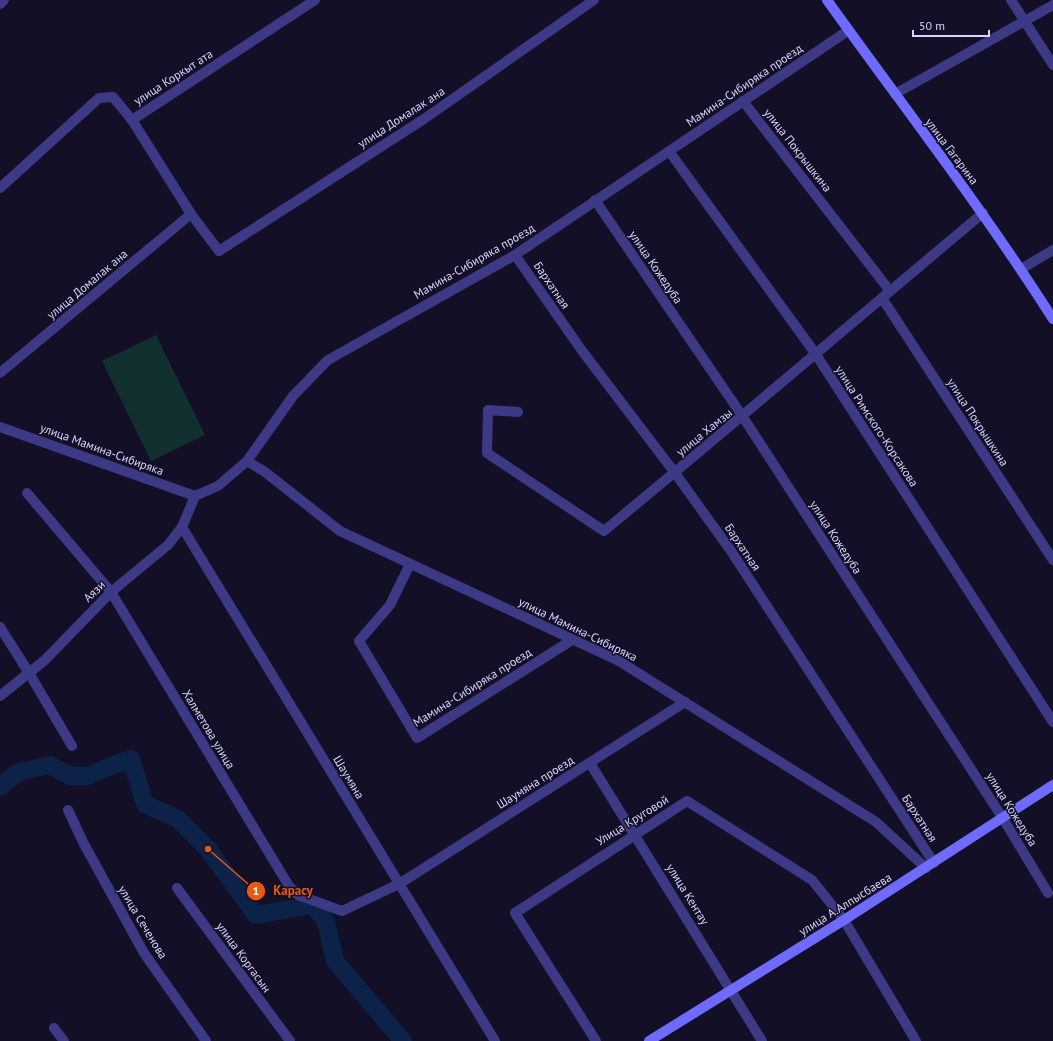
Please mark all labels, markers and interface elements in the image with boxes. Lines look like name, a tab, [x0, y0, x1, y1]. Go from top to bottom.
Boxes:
scale bar	[913, 12, 989, 38]
text: 50 m	[919, 18, 945, 33]
street label: Мамина-Сибиряка проезд	[683, 40, 805, 130]
street label: улица Коркыт ата	[131, 46, 215, 108]
street label: улица Домалак ана	[355, 83, 447, 151]
street label: улица Покрышкина	[761, 105, 835, 195]
street label: улица Гагарина	[922, 115, 982, 187]
street label: Мамина-Сибиряка проезд	[411, 220, 538, 302]
street label: улица Кожедуба	[626, 228, 686, 306]
street label: улица Домалак ана	[44, 246, 130, 322]
street label: Бархатная	[531, 258, 573, 312]
street label: улица Римского-Корсакова	[832, 363, 922, 489]
street label: улица Покрышкина	[944, 375, 1012, 469]
street label: улица Хамзы	[673, 405, 735, 459]
street label: улица Мамина-Сибиряка	[38, 420, 166, 478]
street label: улица Кожедуба	[807, 497, 865, 577]
street label: Бархатная	[722, 520, 764, 574]
street label: Аязи	[80, 577, 108, 605]
street label: улица Мамина-Сибиряка	[516, 594, 640, 664]
street label: Мамина-Сибиряка проезд	[410, 644, 535, 730]
street label: Халметова улица	[179, 687, 239, 771]
street label: Шаумяна проезд	[494, 752, 577, 812]
street label: Шаумяна	[330, 753, 368, 801]
street label: улица Кожедуба	[983, 769, 1041, 849]
street label: Бархатная	[899, 791, 941, 845]
street label: Улица Круговой	[593, 792, 671, 848]
street label: улица Кентау	[663, 861, 713, 928]
street label: улица А.Алпысбаева	[796, 869, 894, 939]
callout: Карасу	[246, 878, 321, 903]
text: Карасу	[273, 882, 314, 899]
street label: улица Сеченова	[115, 883, 171, 962]
text: 1	[253, 883, 259, 898]
street label: улица Коргасын	[213, 919, 275, 995]

